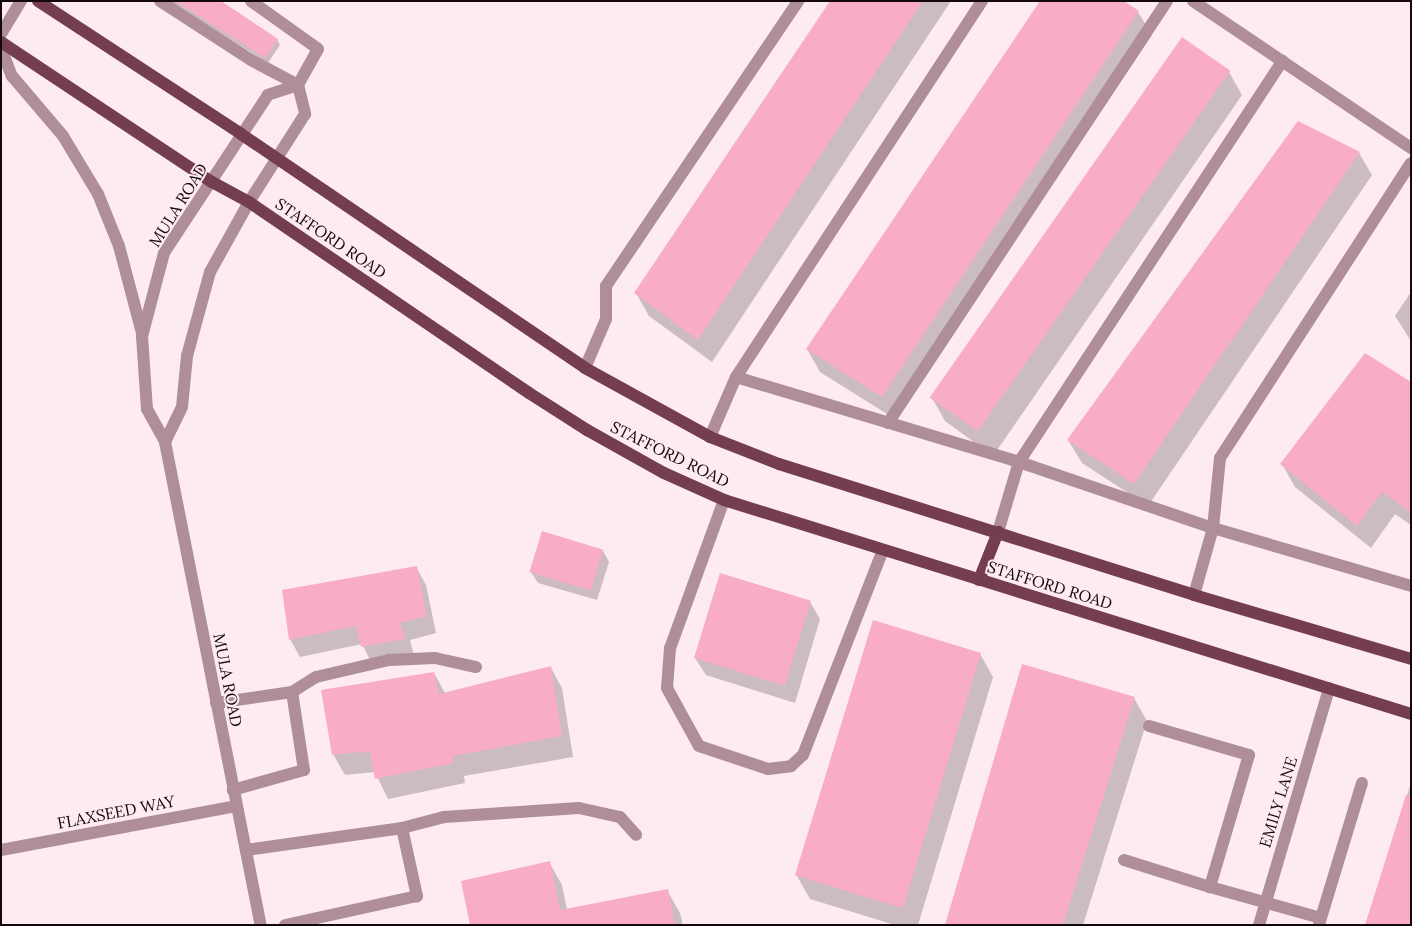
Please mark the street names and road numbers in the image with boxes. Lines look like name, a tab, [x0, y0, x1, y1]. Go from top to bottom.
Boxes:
street label: MULA ROAD	[145, 160, 211, 250]
street label: STAFFORD ROAD	[272, 194, 390, 282]
street label: STAFFORD ROAD	[608, 417, 732, 491]
street label: STAFFORD ROAD	[985, 557, 1115, 613]
street label: MULA ROAD	[210, 632, 246, 728]
street label: EMILY LANE	[1255, 754, 1301, 850]
street label: FLAXSEED WAY	[56, 791, 176, 833]

